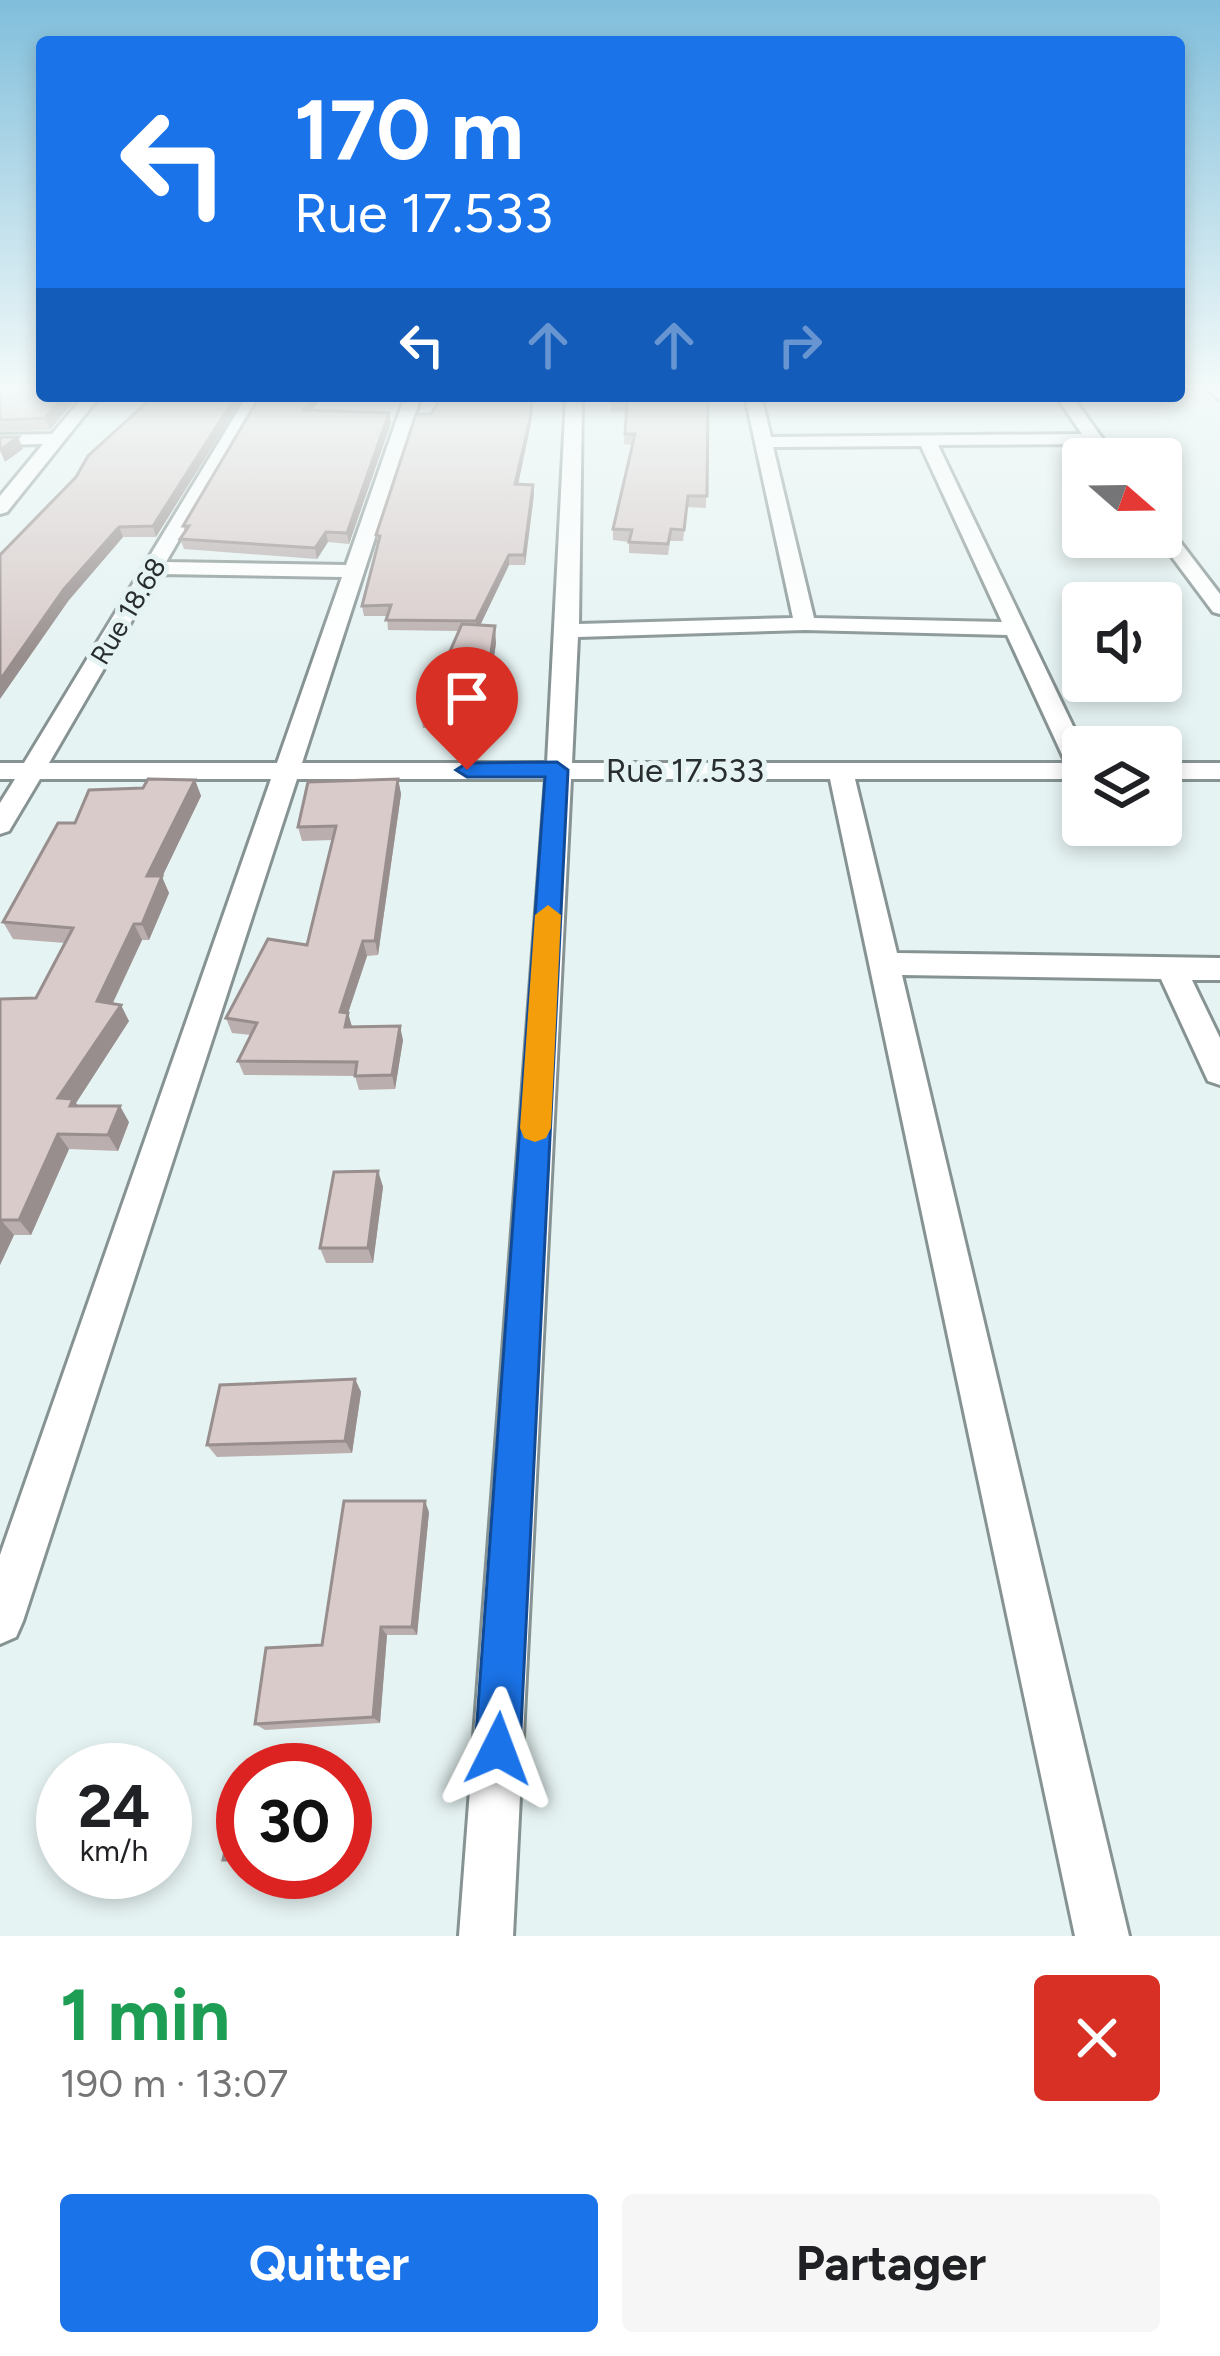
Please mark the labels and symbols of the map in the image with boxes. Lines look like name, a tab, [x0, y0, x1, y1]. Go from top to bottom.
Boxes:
north arrow	[1062, 438, 1182, 558]
street label: Rue 18.68	[83, 552, 173, 670]
pin	[416, 647, 518, 770]
street label: Rue 17.533	[606, 751, 764, 790]
position arrow	[435, 1686, 561, 1812]
speed limit sign: 30	[216, 1743, 372, 1899]

